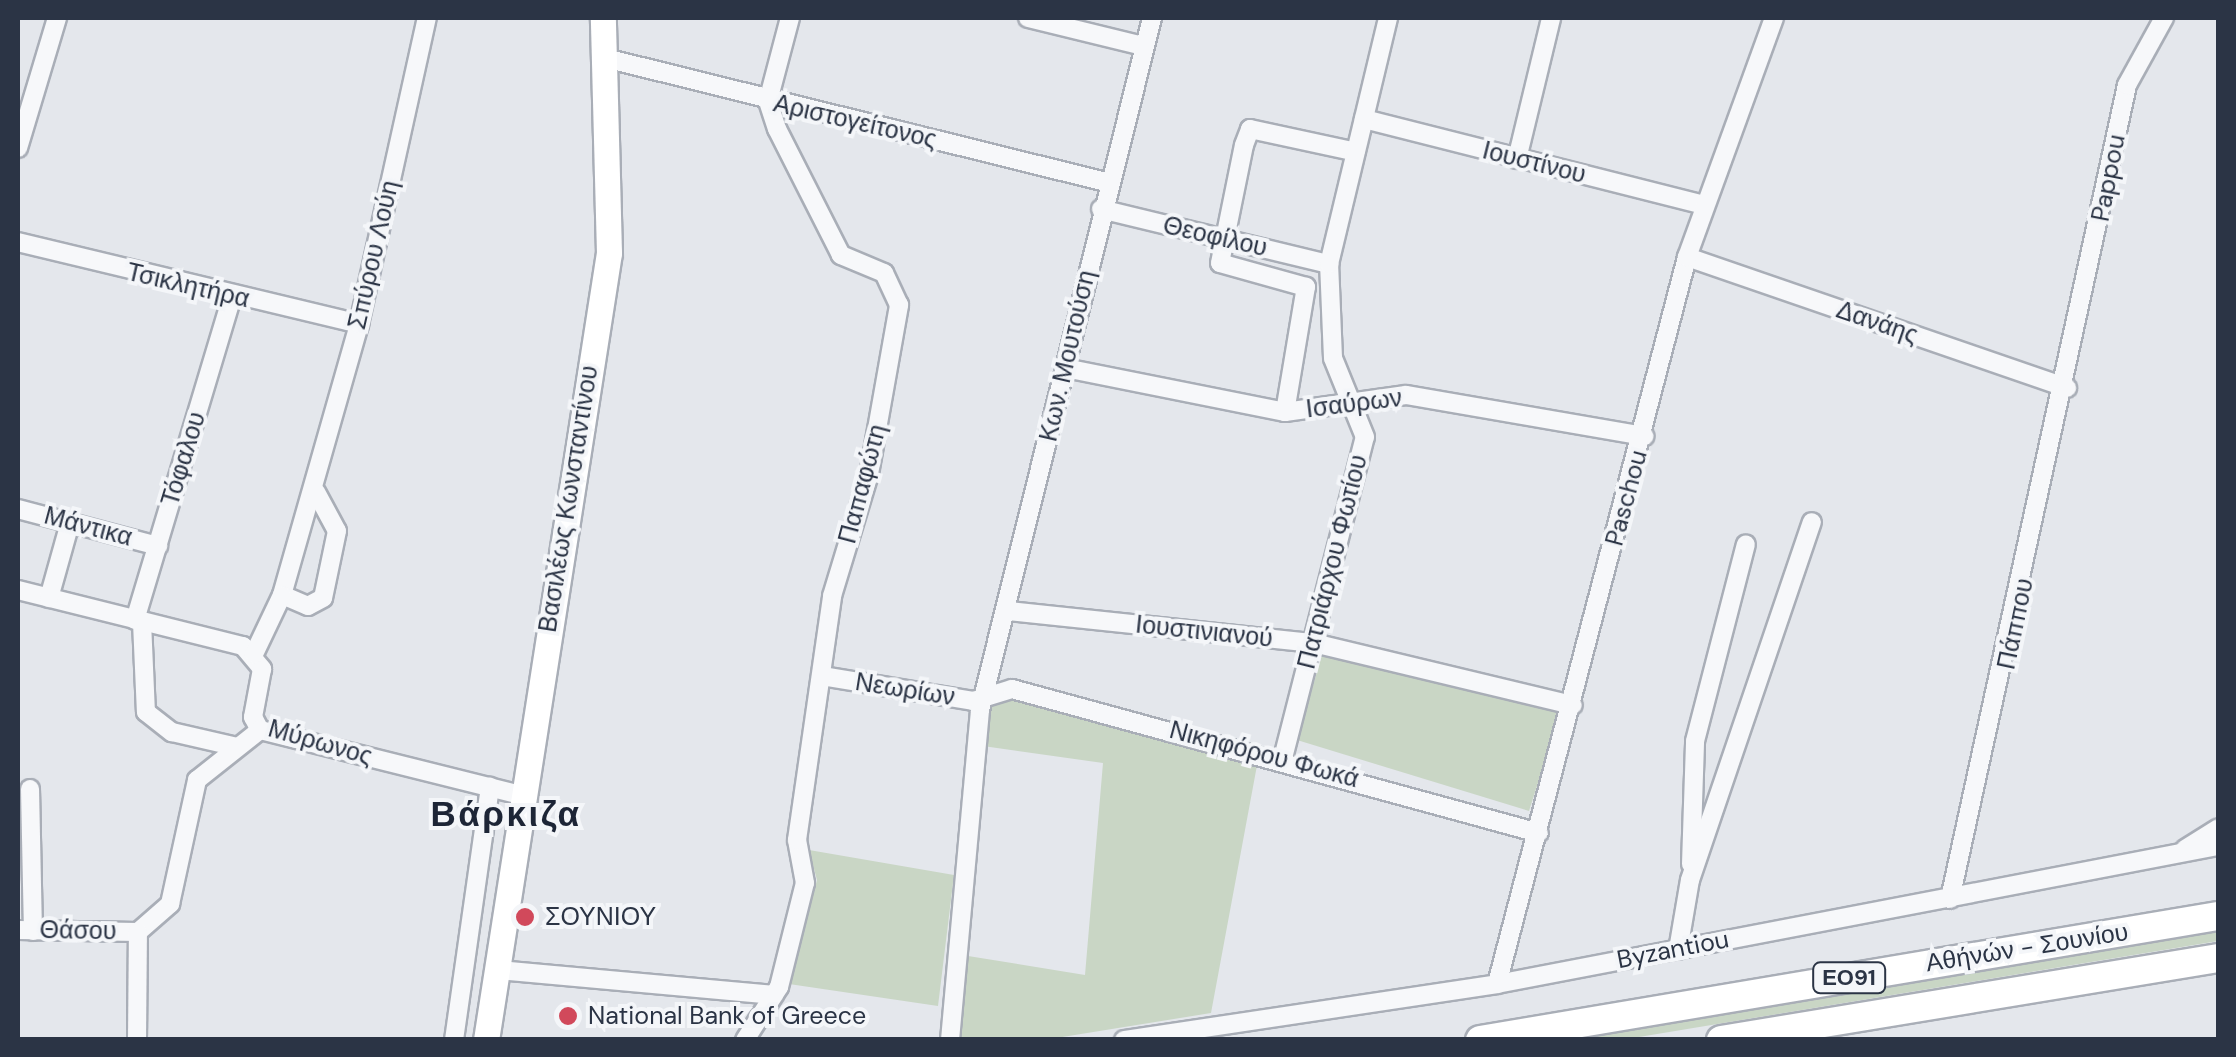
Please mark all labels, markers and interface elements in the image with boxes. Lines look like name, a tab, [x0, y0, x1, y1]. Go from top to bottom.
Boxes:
street label: Αριστογείτονος	[771, 89, 939, 155]
street label: Pappou	[2086, 132, 2132, 224]
street label: Ιουστίνου	[1479, 136, 1589, 190]
street label: Σπύρου Λούη	[342, 178, 406, 332]
street label: Θεοφίλου	[1160, 210, 1270, 264]
street label: Τσικλητήρα	[124, 257, 252, 315]
street label: Κων. Μουτούση	[1034, 267, 1102, 445]
street label: Δανάης	[1832, 295, 1922, 351]
street label: Βασιλέως Κωνσταντίνου	[533, 363, 605, 635]
street label: Ισαύρων	[1304, 383, 1404, 425]
street label: Τόφαλου	[156, 408, 212, 510]
street label: Παπαφώτη	[833, 421, 893, 547]
street label: Paschou	[1600, 447, 1654, 549]
street label: Πατριάρχου Φωτίου	[1292, 452, 1374, 672]
street label: Μάντικα	[41, 501, 135, 553]
street label: Πάππου	[1992, 576, 2040, 672]
street label: Ιουστινιανού	[1134, 610, 1274, 654]
street label: Νεωρίων	[853, 667, 957, 713]
street label: Μύρωνος	[265, 714, 375, 772]
street label: Νικηφόρου Φωκά	[1166, 715, 1362, 795]
district label: Βάρκιζα	[431, 793, 581, 835]
place label: ΣΟΥΝΙΟΥ	[545, 902, 656, 932]
marker: ΣΟΥΝΙΟΥ	[514, 906, 536, 928]
street label: Θάσου	[39, 915, 117, 947]
street label: Αθήνών - Σουνίου	[1924, 917, 2130, 979]
street label: Byzantiou	[1615, 924, 1731, 976]
road number: ΕΟ91	[1812, 961, 1886, 995]
place label: National Bank of Greece	[588, 1001, 866, 1031]
marker: National Bank of Greece	[557, 1005, 579, 1027]

